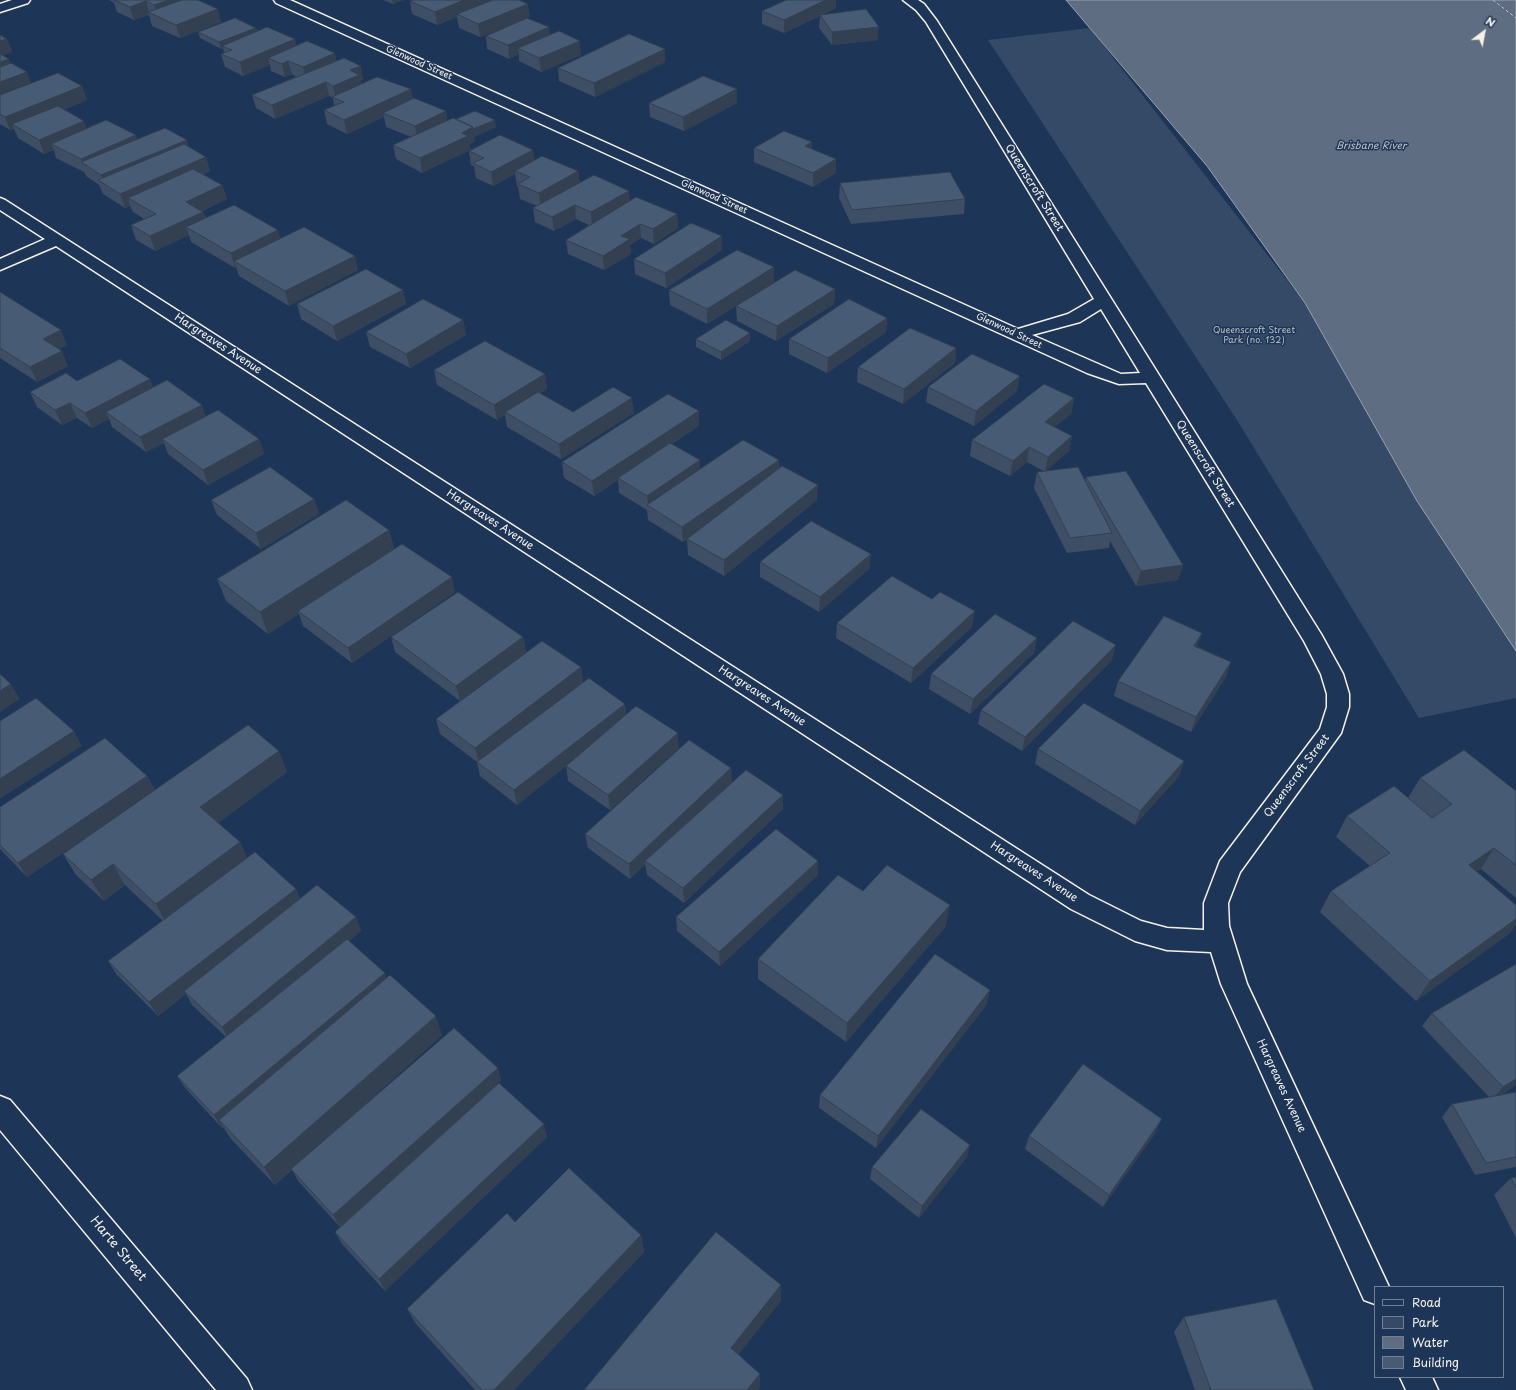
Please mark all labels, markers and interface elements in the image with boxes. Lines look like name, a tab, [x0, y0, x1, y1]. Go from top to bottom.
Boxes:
north arrow	[1464, 12, 1504, 52]
text: N	[1482, 12, 1499, 31]
street label: Glenwood Street	[384, 44, 454, 82]
water label: Brisbane River	[1336, 140, 1406, 152]
street label: Queenscroft Street	[1002, 142, 1066, 234]
street label: Glenwood Street	[679, 178, 749, 216]
street label: Hargreaves Avenue	[172, 311, 264, 377]
street label: Glenwood Street	[974, 311, 1044, 351]
park label: Queenscroft Street Park (no. 132)	[1213, 326, 1295, 347]
street label: Queenscroft Street	[1173, 418, 1237, 510]
street label: Hargreaves Avenue	[444, 487, 536, 553]
street label: Hargreaves Avenue	[716, 663, 808, 729]
street label: Queenscroft Street	[1262, 732, 1332, 820]
street label: Hargreaves Avenue	[988, 839, 1080, 905]
street label: Hargreaves Avenue	[1254, 1037, 1308, 1135]
street label: Harte Street	[86, 1213, 150, 1285]
legend	[1374, 1286, 1504, 1378]
text: Road	[1412, 1293, 1441, 1311]
text: Park	[1412, 1313, 1439, 1331]
text: Water	[1412, 1333, 1448, 1351]
text: Building	[1412, 1353, 1459, 1371]

